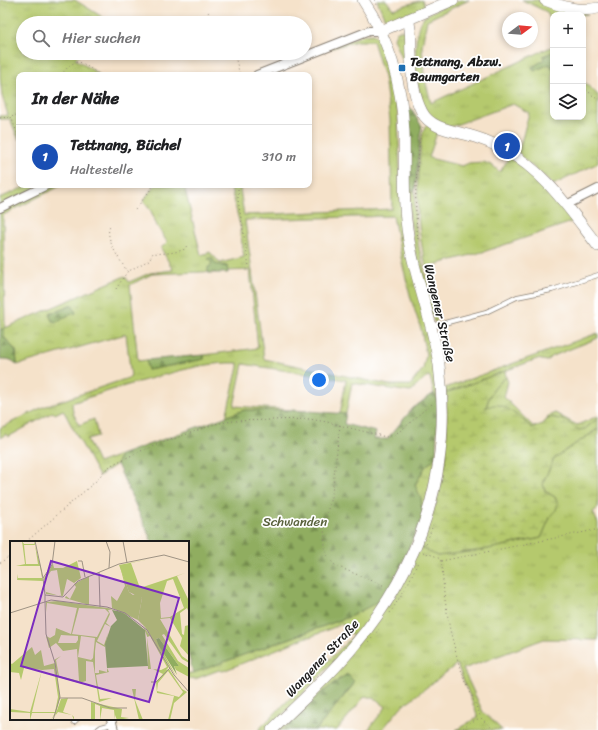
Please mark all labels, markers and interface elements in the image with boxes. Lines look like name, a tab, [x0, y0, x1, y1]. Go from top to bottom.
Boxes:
north arrow	[502, 12, 538, 48]
map controls	[550, 12, 586, 120]
button: +	[550, 12, 586, 48]
search box	[16, 16, 312, 60]
text: Hier suchen	[62, 25, 141, 51]
icon: search	[30, 27, 52, 49]
button: −	[550, 48, 586, 84]
place label: Tettnang, Abzw. Baumgarten	[410, 50, 502, 88]
marker: Tettnang, Abzw. Baumgarten	[397, 63, 407, 73]
text: In der Nähe	[32, 83, 119, 113]
button: layers	[550, 84, 586, 120]
pin: 1	[494, 131, 520, 161]
text: Tettnang, Büchel	[70, 132, 181, 158]
text: 1	[42, 145, 48, 168]
text: 310 m	[262, 145, 296, 168]
text: Haltestelle	[70, 158, 133, 181]
street label: Wangener Straße	[418, 262, 463, 365]
your location	[309, 370, 329, 390]
park label: Schwanden	[263, 510, 327, 533]
inset map	[10, 541, 189, 720]
street label: Wangener Straße	[279, 613, 365, 702]

